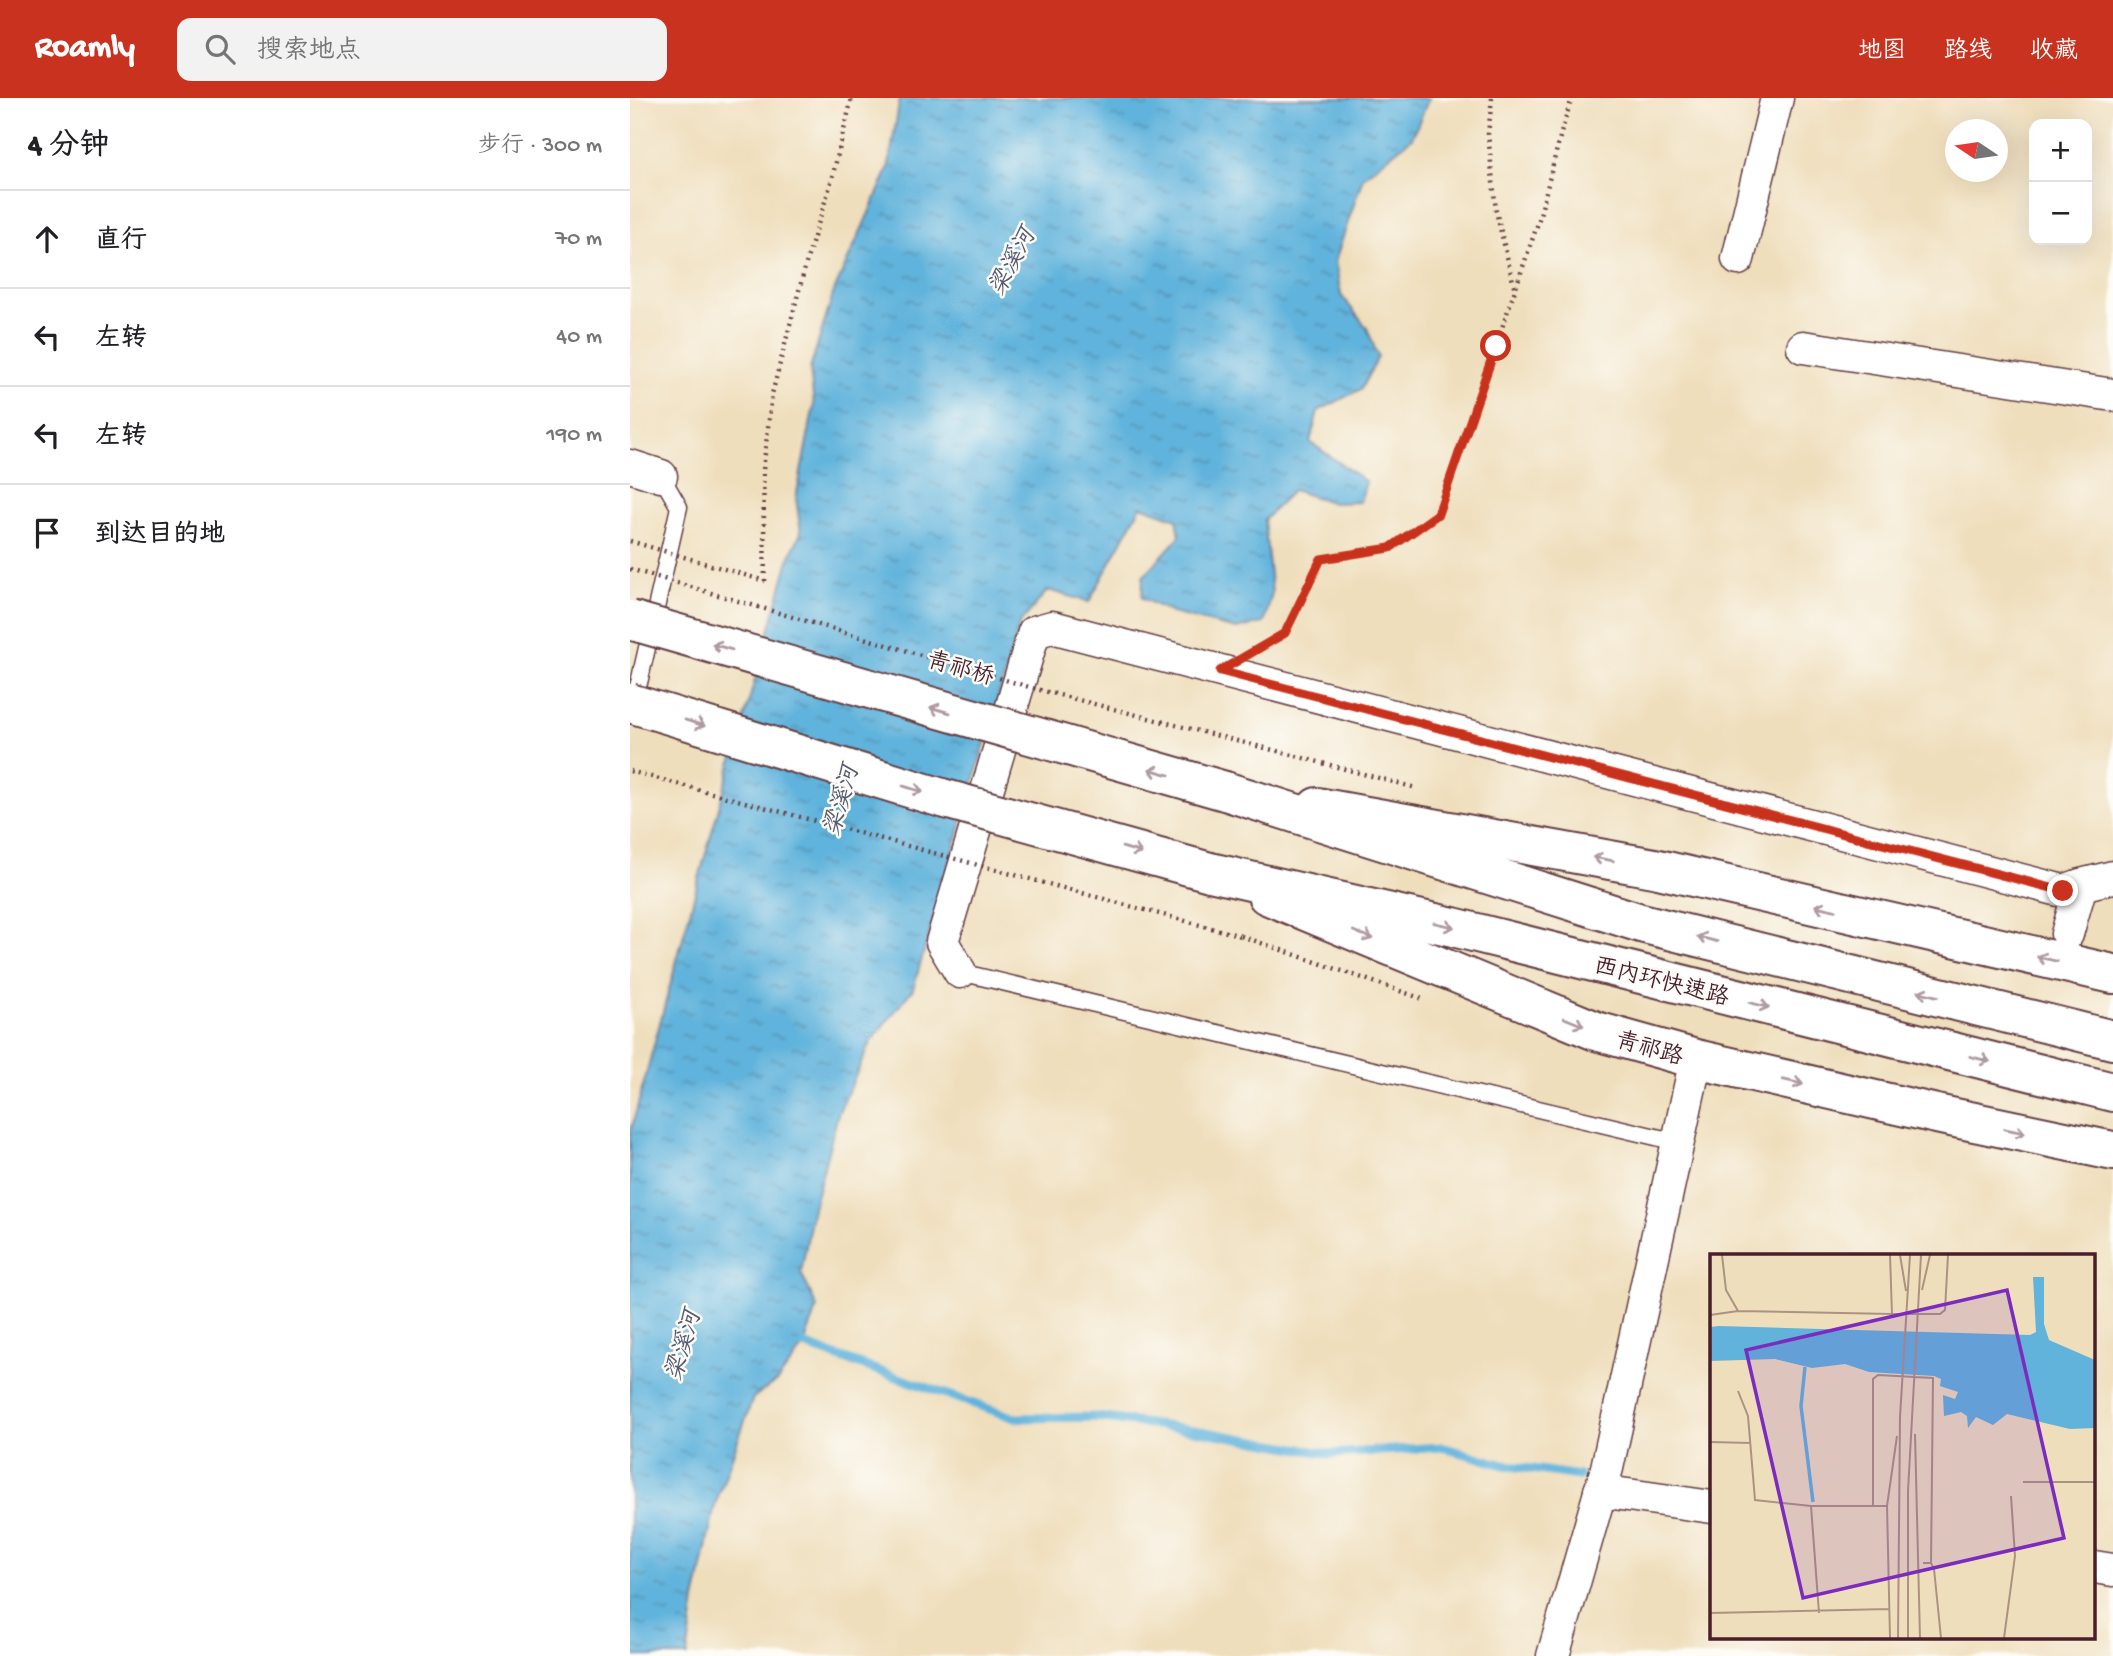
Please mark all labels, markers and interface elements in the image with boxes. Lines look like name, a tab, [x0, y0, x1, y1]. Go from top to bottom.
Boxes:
search box	[177, 18, 667, 81]
text: Roamly	[35, 30, 135, 68]
icon: search	[201, 30, 239, 68]
text: 搜索地点	[257, 37, 361, 68]
text: 地图	[1858, 38, 1906, 67]
text: 路线	[1944, 38, 1992, 67]
text: 收藏	[2030, 38, 2078, 67]
north arrow	[1945, 119, 2008, 182]
map controls	[2029, 119, 2092, 245]
button: +	[2029, 119, 2092, 182]
text: 4 分钟	[28, 130, 109, 165]
text: 步行 · 300 m	[478, 133, 602, 160]
button: −	[2029, 182, 2092, 245]
icon: ahead	[28, 220, 66, 258]
water label: 梁溪河	[984, 220, 1046, 301]
text: 70 m	[555, 226, 602, 253]
text: 直行	[95, 227, 147, 258]
icon: left	[28, 318, 66, 356]
text: 40 m	[556, 324, 602, 351]
text: 左转	[95, 325, 147, 356]
route start	[1480, 330, 1511, 361]
icon: left	[28, 416, 66, 454]
text: 190 m	[546, 422, 602, 449]
text: 左转	[95, 423, 147, 454]
icon: arrive	[28, 514, 66, 552]
text: 到达目的地	[95, 521, 225, 552]
one-way arrow	[711, 639, 733, 652]
street label: 青祁桥	[923, 647, 997, 693]
one-way arrow	[930, 703, 952, 716]
one-way arrow	[684, 717, 706, 730]
water label: 梁溪河	[819, 758, 868, 840]
one-way arrow	[1149, 765, 1171, 778]
one-way arrow	[902, 783, 924, 796]
one-way arrow	[1121, 845, 1143, 858]
one-way arrow	[1592, 852, 1615, 865]
route end	[2047, 875, 2078, 906]
one-way arrow	[1814, 900, 1837, 914]
one-way arrow	[1432, 919, 1455, 932]
one-way arrow	[1352, 930, 1374, 943]
one-way arrow	[1696, 932, 1719, 945]
one-way arrow	[2036, 952, 2058, 965]
street label: 西内环快速路	[1591, 953, 1732, 1013]
one-way arrow	[1917, 987, 1940, 1000]
one-way arrow	[1747, 998, 1770, 1012]
one-way arrow	[1562, 1016, 1584, 1029]
street label: 青祁路	[1612, 1027, 1686, 1073]
one-way arrow	[1968, 1053, 1991, 1066]
one-way arrow	[1781, 1075, 1804, 1089]
one-way arrow	[2003, 1124, 2026, 1138]
inset map	[1710, 1254, 2095, 1638]
water label: 梁溪河	[661, 1303, 710, 1385]

